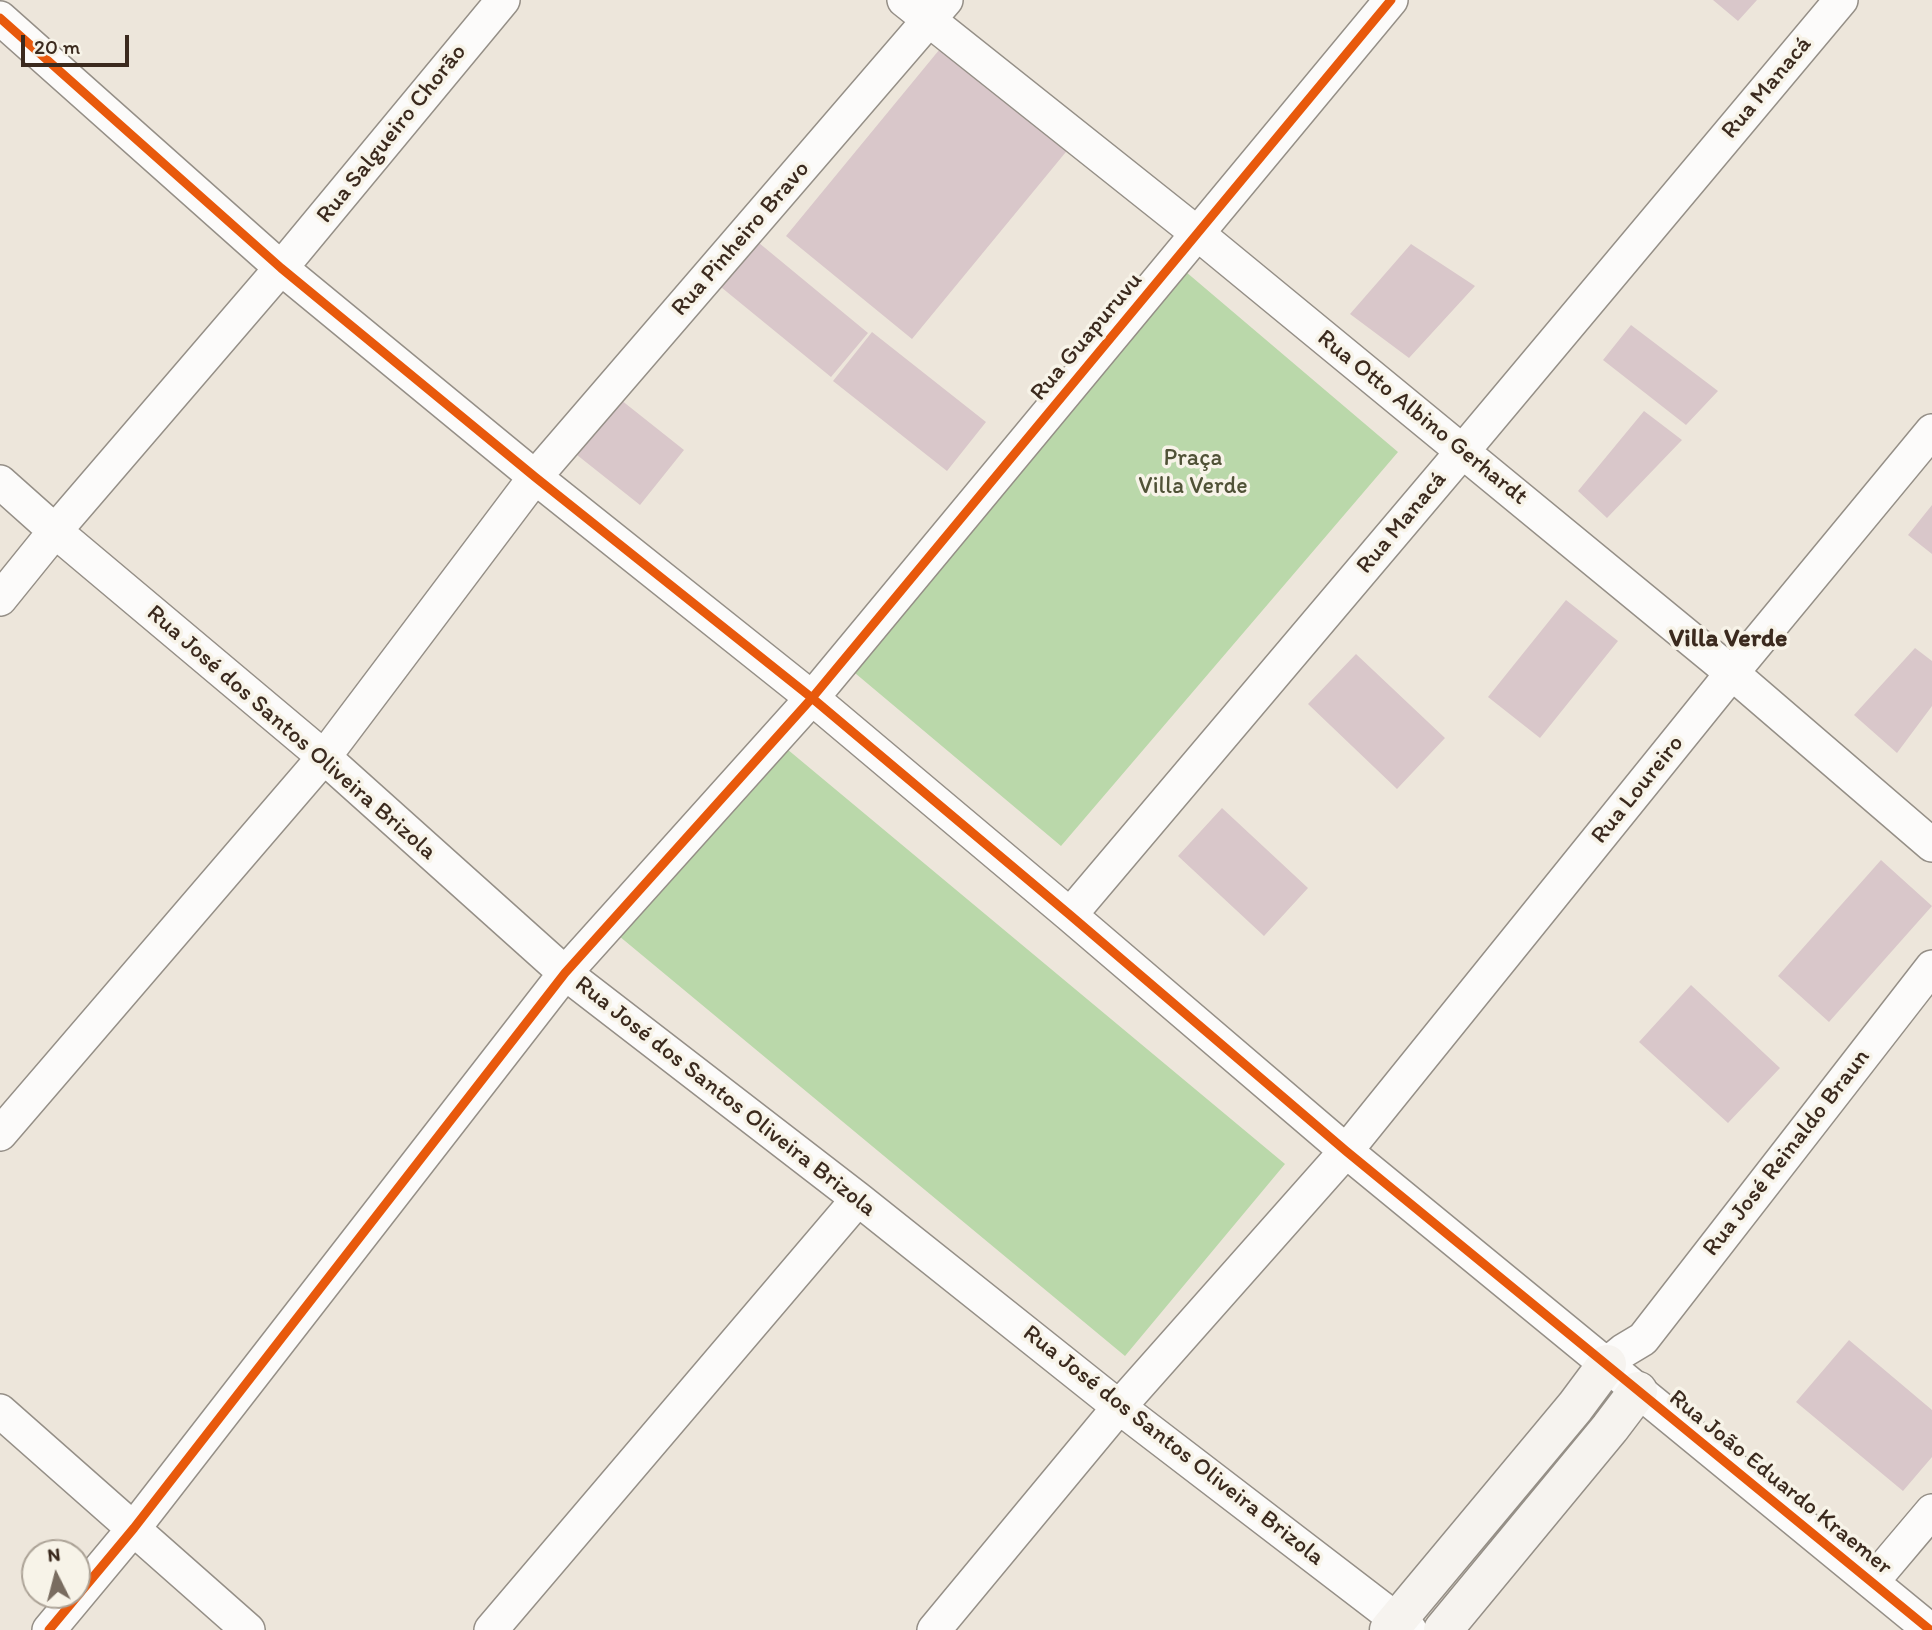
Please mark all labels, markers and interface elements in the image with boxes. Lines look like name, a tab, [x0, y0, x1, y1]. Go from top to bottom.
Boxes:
scale bar	[24, 21, 133, 65]
street label: Rua Manacá	[1716, 31, 1818, 145]
text: 20 m	[34, 34, 80, 59]
street label: Rua Salgueiro Chorão	[311, 39, 473, 229]
street label: Rua Pinheiro Bravo	[666, 156, 816, 322]
street label: Rua Guapuruvu	[1025, 267, 1149, 407]
street label: Rua Otto Albino Gerhardt	[1311, 324, 1533, 512]
park label: Praça Villa Verde	[1138, 445, 1248, 501]
street label: Rua Manacá	[1351, 466, 1453, 580]
street label: Rua José dos Santos Oliveira Brizola	[140, 599, 442, 867]
district label: Villa Verde	[1669, 623, 1787, 655]
street label: Rua Loureiro	[1586, 730, 1690, 850]
street label: Rua José dos Santos Oliveira Brizola	[569, 970, 881, 1224]
street label: Rua José Reinaldo Braun	[1697, 1044, 1877, 1262]
street label: Rua José dos Santos Oliveira Brizola	[1017, 1319, 1329, 1573]
street label: Rua João Eduardo Kraemer	[1663, 1384, 1897, 1582]
north arrow	[21, 1539, 91, 1609]
text: N	[46, 1543, 62, 1567]

